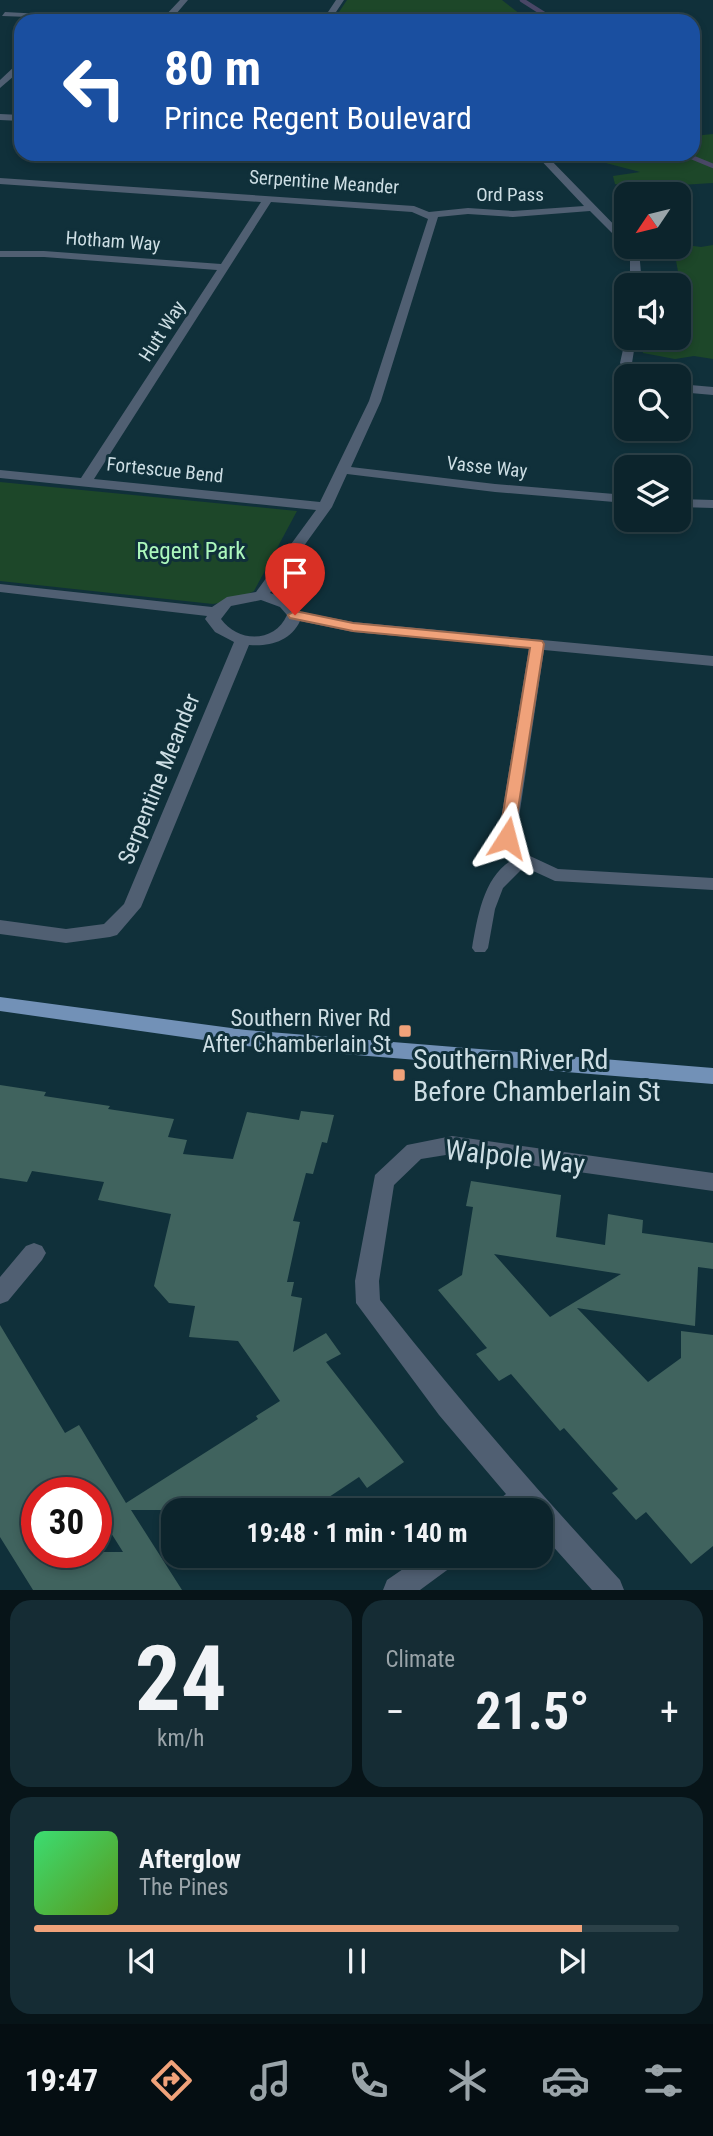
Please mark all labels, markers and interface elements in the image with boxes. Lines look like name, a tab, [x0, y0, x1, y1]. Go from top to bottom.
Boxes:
text: 80 m	[164, 40, 261, 97]
icon: left	[49, 42, 140, 133]
text: Prince Regent Boulevard	[164, 99, 472, 137]
street label: Serpentine Meander	[248, 165, 400, 199]
north arrow	[614, 182, 691, 259]
map controls	[614, 182, 691, 532]
street label: Ord Pass	[476, 183, 544, 206]
street label: Hotham Way	[65, 226, 161, 256]
button: sound	[614, 273, 691, 350]
street label: Hutt Way	[134, 296, 190, 366]
button: search	[614, 364, 691, 441]
street label: Vasse Way	[446, 451, 529, 483]
street label: Fortescue Bend	[106, 452, 224, 488]
button: layers	[614, 455, 691, 532]
park label: Regent Park	[136, 538, 246, 565]
pin	[265, 543, 325, 615]
icon: arrive	[276, 554, 314, 592]
street label: Serpentine Meander	[112, 690, 206, 868]
position arrow	[470, 801, 544, 875]
place label: Southern River Rd After Chamberlain St	[202, 1005, 391, 1058]
marker: Southern River Rd After Chamberlain St	[397, 1023, 413, 1039]
place label: Southern River Rd Before Chamberlain St	[413, 1043, 661, 1108]
marker: Southern River Rd Before Chamberlain St	[391, 1067, 407, 1083]
street label: Walpole Way	[444, 1133, 587, 1181]
speed limit sign: 30	[21, 1477, 112, 1568]
text: 19:48 · 1 min · 140 m	[247, 1518, 467, 1548]
text: 24	[135, 1626, 227, 1732]
text: Climate	[386, 1646, 455, 1673]
text: 21.5°	[475, 1681, 589, 1742]
text: −	[386, 1690, 405, 1734]
text: +	[660, 1690, 679, 1734]
text: km/h	[157, 1725, 204, 1752]
text: Afterglow	[139, 1844, 241, 1874]
text: The Pines	[139, 1874, 229, 1901]
icon: previous	[123, 1942, 161, 1980]
icon: pause	[338, 1942, 376, 1980]
icon: next	[553, 1942, 591, 1980]
icon: directions	[147, 2056, 196, 2105]
icon: music	[246, 2056, 295, 2105]
icon: phone	[344, 2056, 393, 2105]
icon: climate	[443, 2056, 492, 2105]
icon: car	[541, 2056, 590, 2105]
icon: filters	[639, 2056, 688, 2105]
text: 19:47	[25, 2061, 98, 2099]

